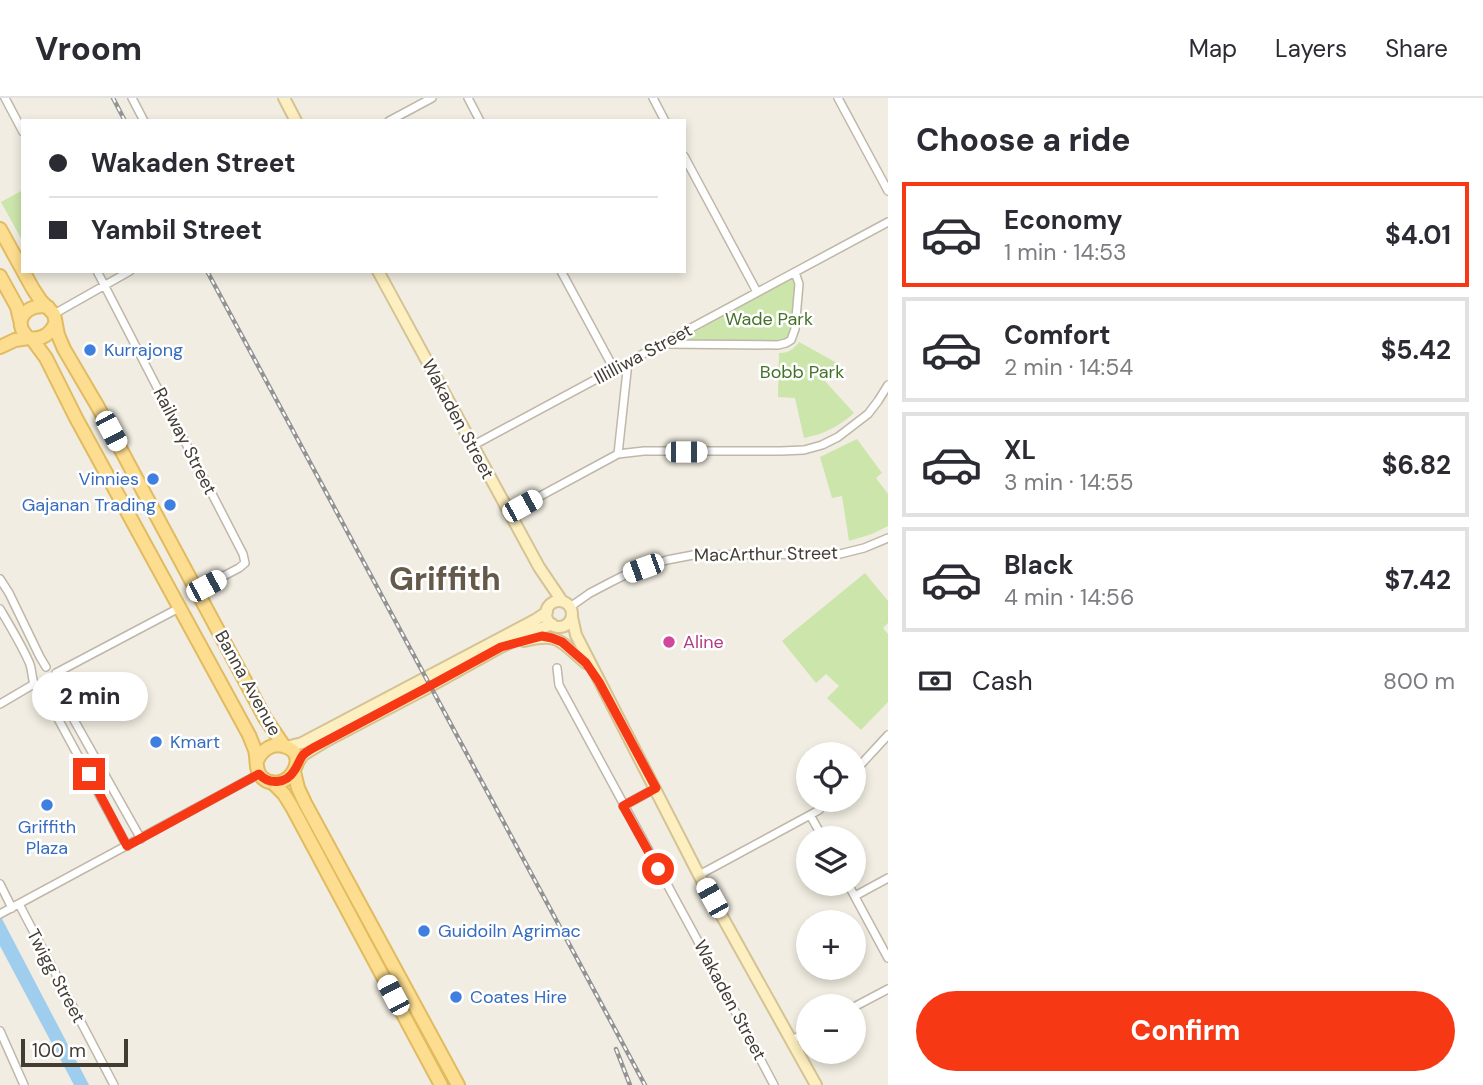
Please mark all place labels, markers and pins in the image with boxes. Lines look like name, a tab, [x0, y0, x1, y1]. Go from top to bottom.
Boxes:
place label: Kurrajong	[104, 338, 183, 362]
marker: Kurrajong	[82, 342, 98, 358]
place label: Vinnies	[78, 467, 139, 491]
marker: Vinnies	[145, 471, 161, 487]
place label: Gajanan Trading	[22, 493, 156, 517]
marker: Gajanan Trading	[162, 497, 178, 513]
place label: Aline	[683, 630, 724, 654]
marker: Aline	[661, 634, 677, 650]
place label: Kmart	[170, 730, 220, 754]
marker: Kmart	[148, 734, 164, 750]
marker: Griffith Plaza	[39, 797, 55, 813]
place label: Griffith Plaza	[18, 815, 76, 860]
place label: Guidoiln Agrimac	[438, 919, 581, 943]
marker: Guidoiln Agrimac	[416, 923, 432, 939]
place label: Coates Hire	[470, 985, 567, 1009]
marker: Coates Hire	[448, 989, 464, 1005]

